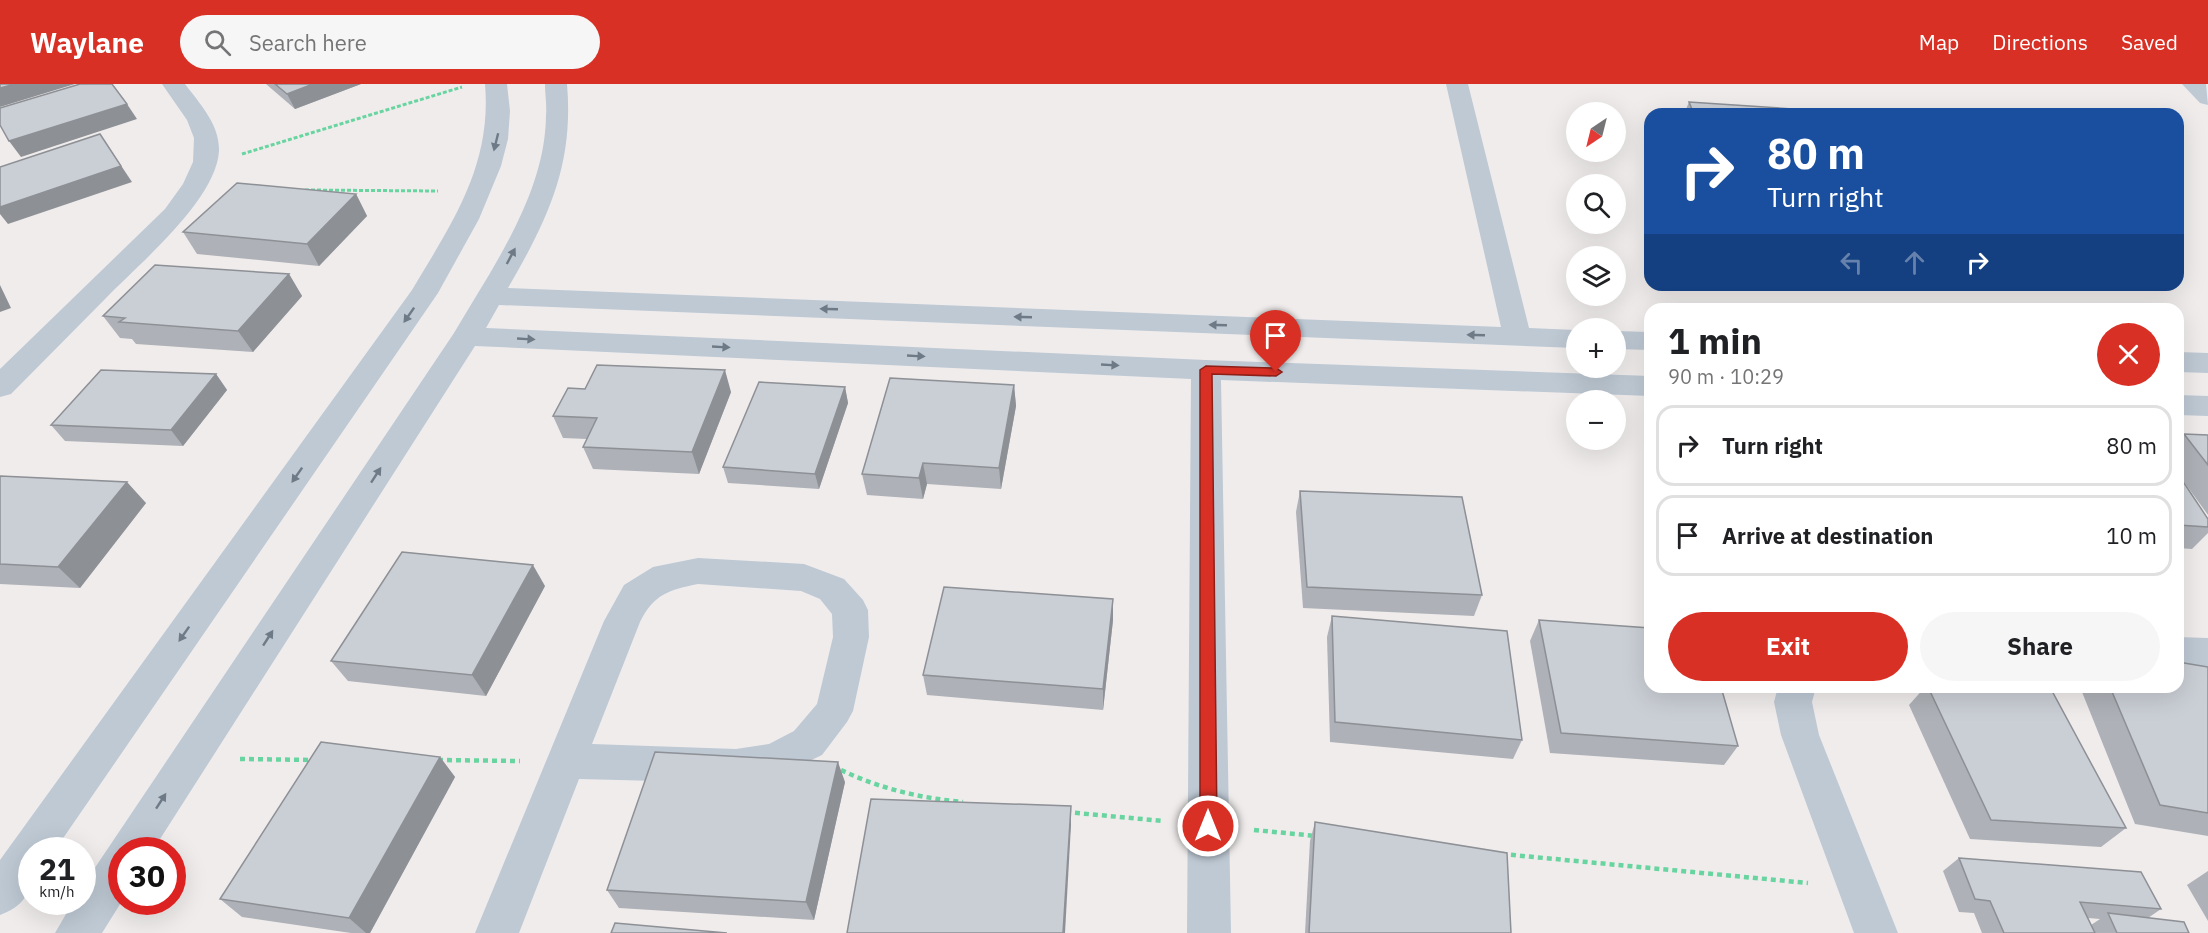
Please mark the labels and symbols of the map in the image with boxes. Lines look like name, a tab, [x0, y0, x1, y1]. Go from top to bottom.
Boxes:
north arrow	[1566, 102, 1626, 162]
one-way arrow	[491, 133, 501, 151]
one-way arrow	[506, 247, 516, 264]
one-way arrow	[819, 305, 838, 314]
one-way arrow	[403, 307, 415, 323]
pin	[1250, 310, 1301, 372]
one-way arrow	[1014, 312, 1033, 321]
one-way arrow	[1209, 320, 1228, 329]
one-way arrow	[1467, 330, 1486, 339]
one-way arrow	[516, 334, 535, 343]
one-way arrow	[711, 343, 730, 352]
one-way arrow	[906, 352, 925, 361]
one-way arrow	[1101, 361, 1120, 370]
one-way arrow	[291, 466, 303, 482]
one-way arrow	[370, 467, 381, 484]
one-way arrow	[178, 625, 190, 641]
one-way arrow	[263, 630, 274, 646]
one-way arrow	[156, 793, 167, 809]
position arrow	[1176, 794, 1240, 858]
speed limit sign: 30	[108, 837, 186, 915]

